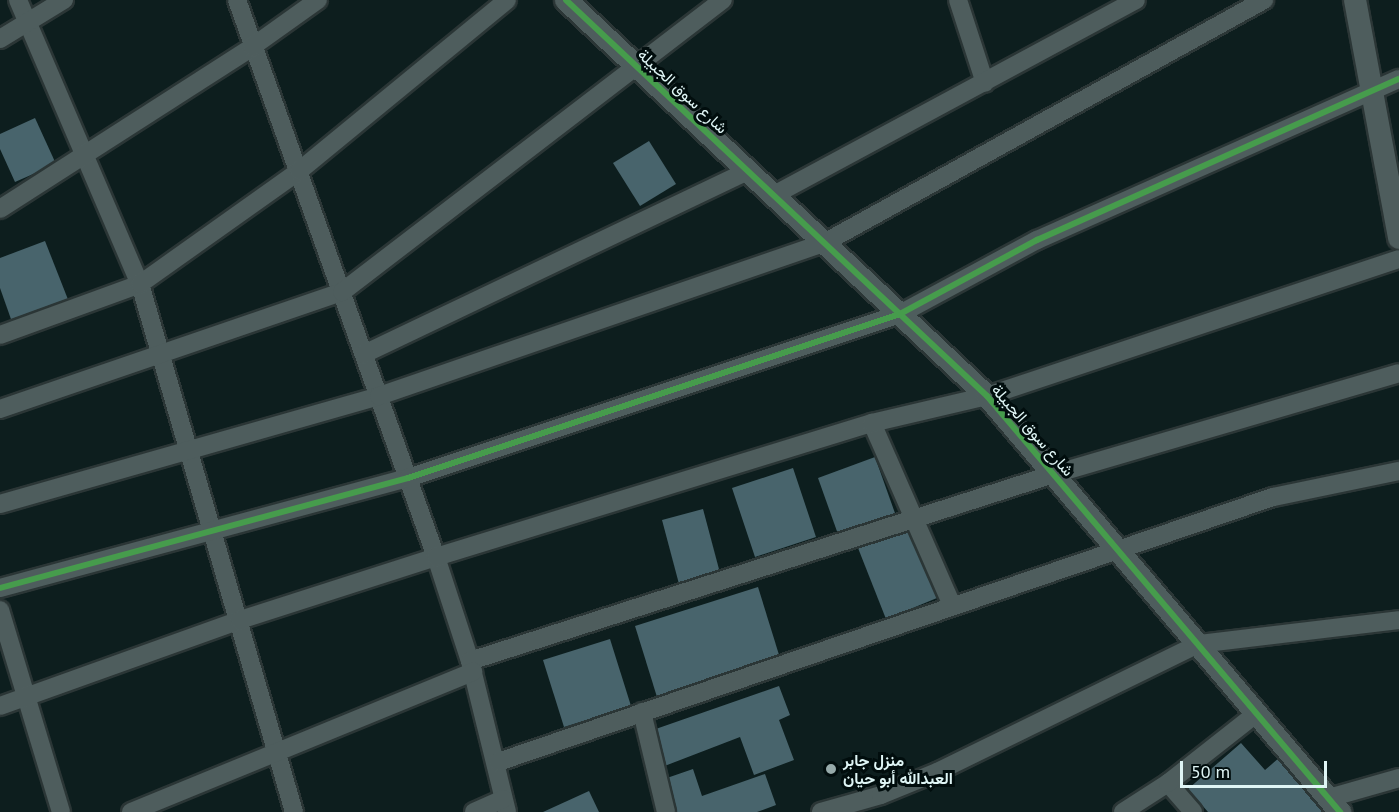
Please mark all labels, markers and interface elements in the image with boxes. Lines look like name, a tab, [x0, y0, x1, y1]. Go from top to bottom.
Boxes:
street label: شارع سوق الجبيلة	[634, 45, 732, 137]
street label: شارع سوق الجبيلة	[988, 380, 1078, 480]
scale bar	[1183, 749, 1330, 787]
place label: منزل جابر العبدالله أبو حيان	[843, 750, 953, 788]
text: 50 m	[1191, 760, 1230, 783]
marker: منزل جابر العبدالله أبو حيان	[824, 762, 838, 776]

